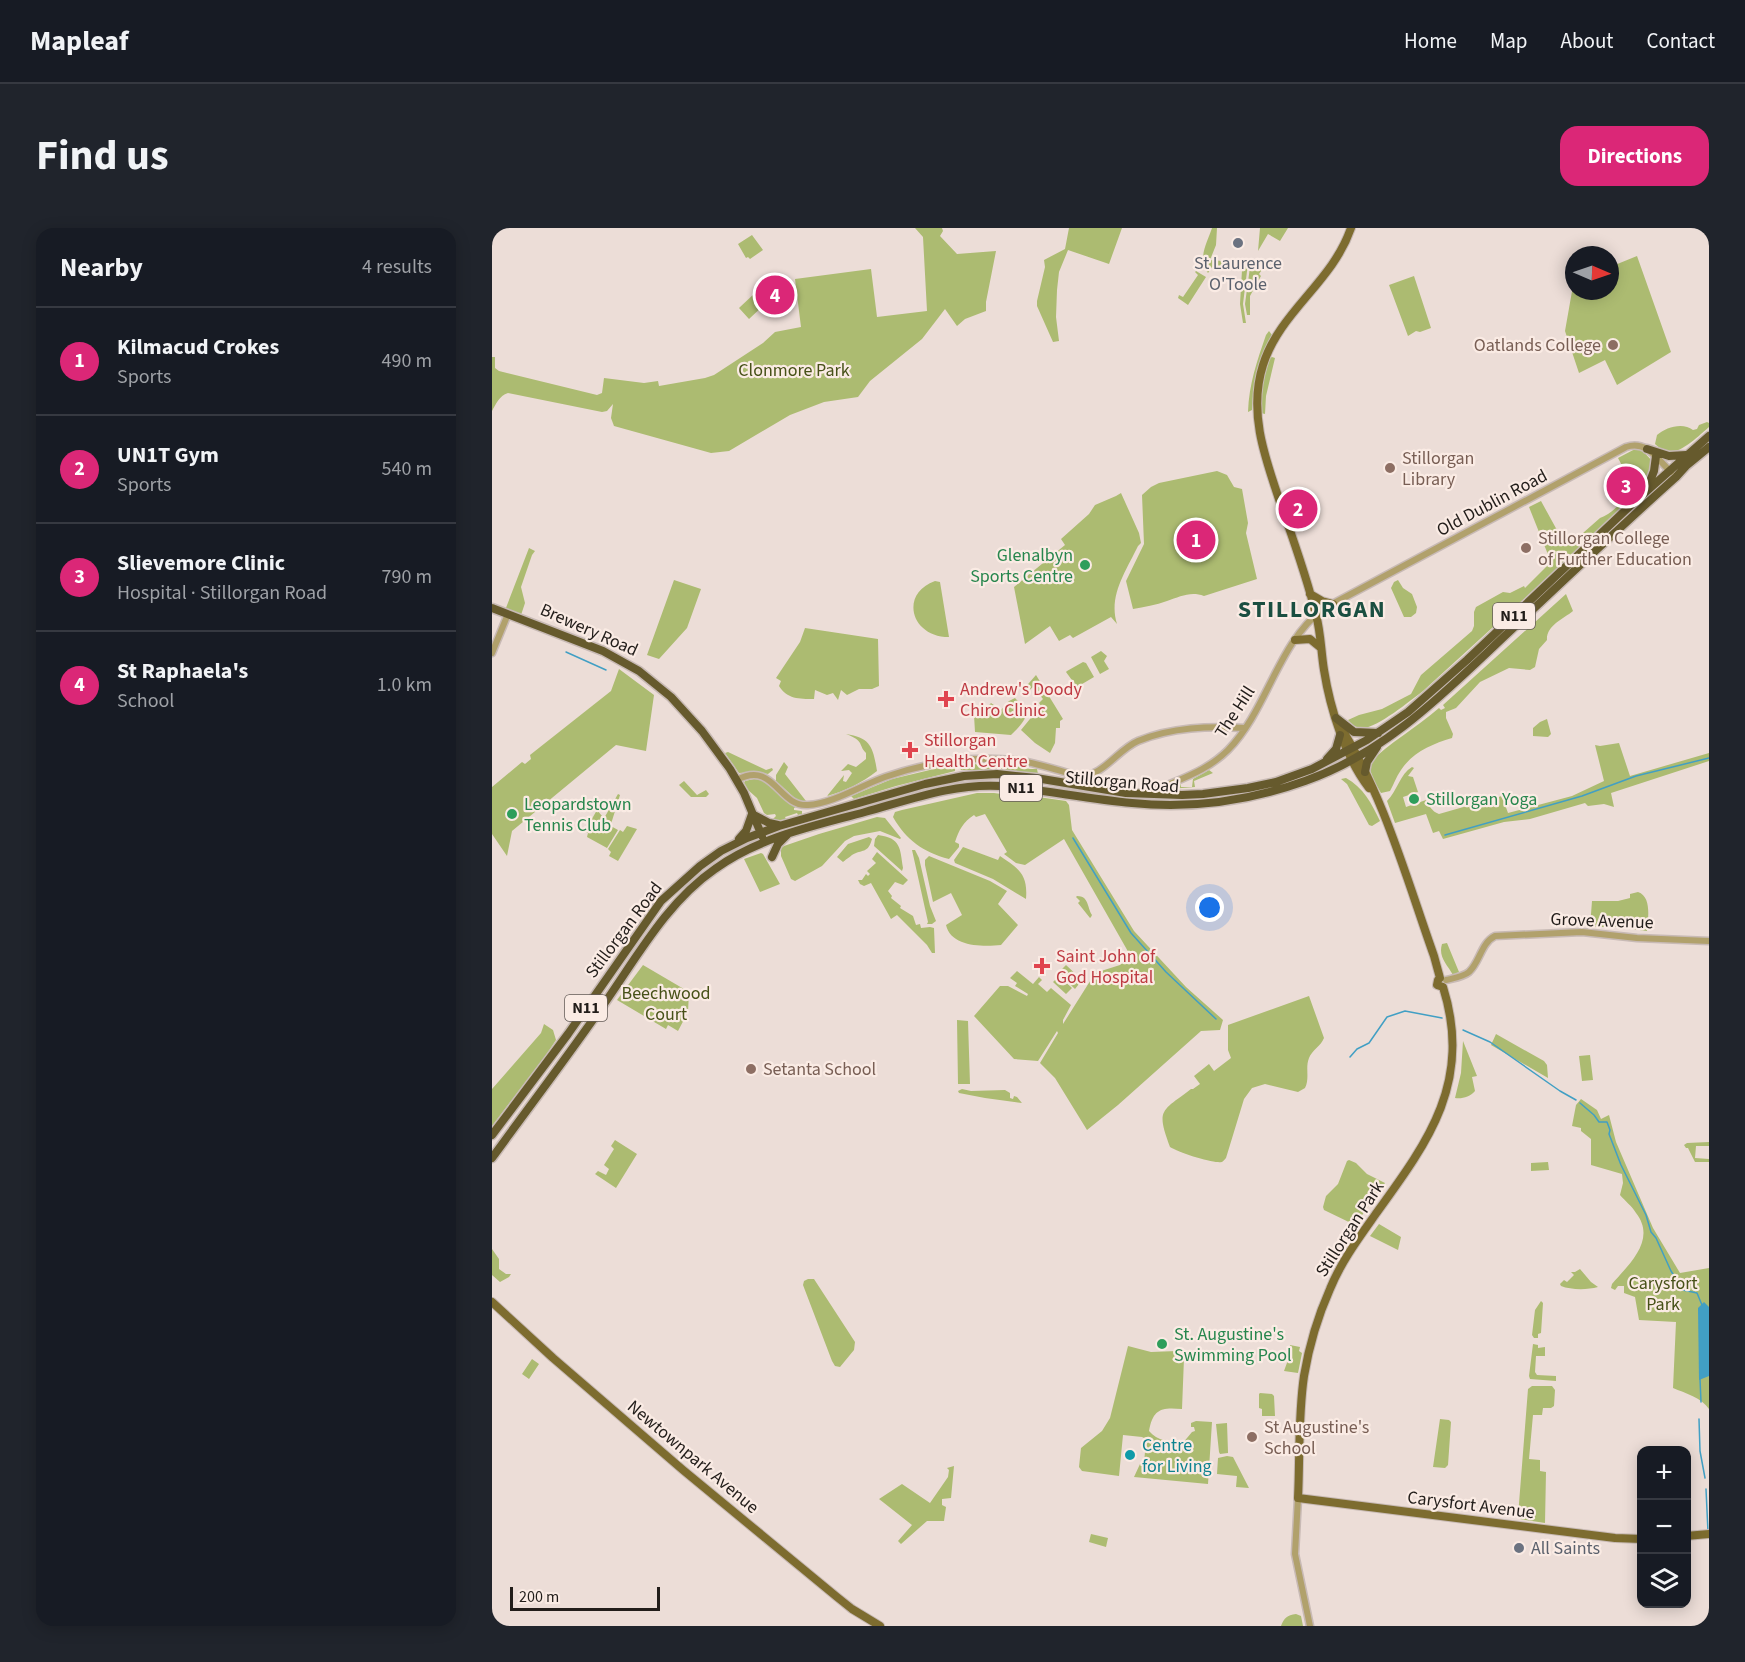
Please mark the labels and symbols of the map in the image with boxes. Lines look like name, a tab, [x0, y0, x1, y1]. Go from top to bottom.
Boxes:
marker: St Laurence O'Toole	[1231, 236, 1245, 250]
north arrow	[1565, 246, 1619, 300]
place label: St Laurence O'Toole	[1194, 251, 1282, 297]
pin: 4	[756, 272, 794, 318]
place label: Oatlands College	[1474, 333, 1601, 358]
marker: Oatlands College	[1606, 338, 1620, 352]
park label: Clonmore Park	[738, 358, 850, 383]
place label: Stillorgan Library	[1402, 446, 1474, 492]
marker: Stillorgan Library	[1383, 461, 1397, 475]
street label: Old Dublin Road	[1432, 463, 1552, 543]
pin: 3	[1606, 464, 1646, 508]
pin: 2	[1278, 486, 1318, 532]
pin: 1	[1176, 518, 1216, 562]
place label: Stillorgan College of Further Education	[1538, 526, 1692, 572]
marker: Stillorgan College of Further Education	[1519, 541, 1533, 555]
place label: Glenalbyn Sports Centre	[970, 543, 1073, 589]
marker: Glenalbyn Sports Centre	[1078, 558, 1092, 572]
district label: STILLORGAN	[1238, 592, 1386, 627]
street label: Brewery Road	[536, 597, 642, 663]
road number: N11	[1493, 603, 1535, 629]
place label: Andrew's Doody Chiro Clinic	[960, 677, 1082, 723]
street label: The Hill	[1209, 681, 1261, 743]
marker: Andrew's Doody Chiro Clinic	[937, 690, 955, 708]
place label: Stillorgan Health Centre	[924, 728, 1028, 774]
marker: Stillorgan Health Centre	[901, 741, 919, 759]
street label: Stillorgan Road	[1064, 765, 1180, 799]
road number: N11	[1000, 775, 1042, 801]
place label: Stillorgan Yoga	[1426, 787, 1537, 812]
place label: Leopardstown Tennis Club	[524, 792, 632, 838]
marker: Stillorgan Yoga	[1407, 792, 1421, 806]
marker: Leopardstown Tennis Club	[505, 807, 519, 821]
street label: Stillorgan Road	[580, 877, 668, 983]
your location	[1195, 893, 1224, 922]
street label: Grove Avenue	[1550, 907, 1654, 935]
place label: Saint John of God Hospital	[1056, 944, 1156, 990]
marker: Saint John of God Hospital	[1033, 957, 1051, 975]
park label: Beechwood Court	[622, 981, 710, 1027]
road number: N11	[565, 995, 607, 1021]
place label: Setanta School	[763, 1057, 876, 1082]
marker: Setanta School	[744, 1062, 758, 1076]
street label: Stillorgan Park	[1310, 1176, 1390, 1282]
park label: Carysfort Park	[1628, 1271, 1698, 1317]
place label: St. Augustine's Swimming Pool	[1174, 1322, 1292, 1368]
marker: St. Augustine's Swimming Pool	[1155, 1337, 1169, 1351]
street label: Newtownpark Avenue	[622, 1394, 764, 1520]
place label: St Augustine's School	[1264, 1415, 1369, 1461]
marker: St Augustine's School	[1245, 1430, 1259, 1444]
place label: Centre for Living	[1142, 1433, 1212, 1479]
marker: Centre for Living	[1123, 1448, 1137, 1462]
street label: Carysfort Avenue	[1406, 1485, 1536, 1525]
place label: All Saints	[1531, 1536, 1600, 1561]
marker: All Saints	[1512, 1541, 1526, 1555]
scale bar	[510, 1584, 660, 1612]

